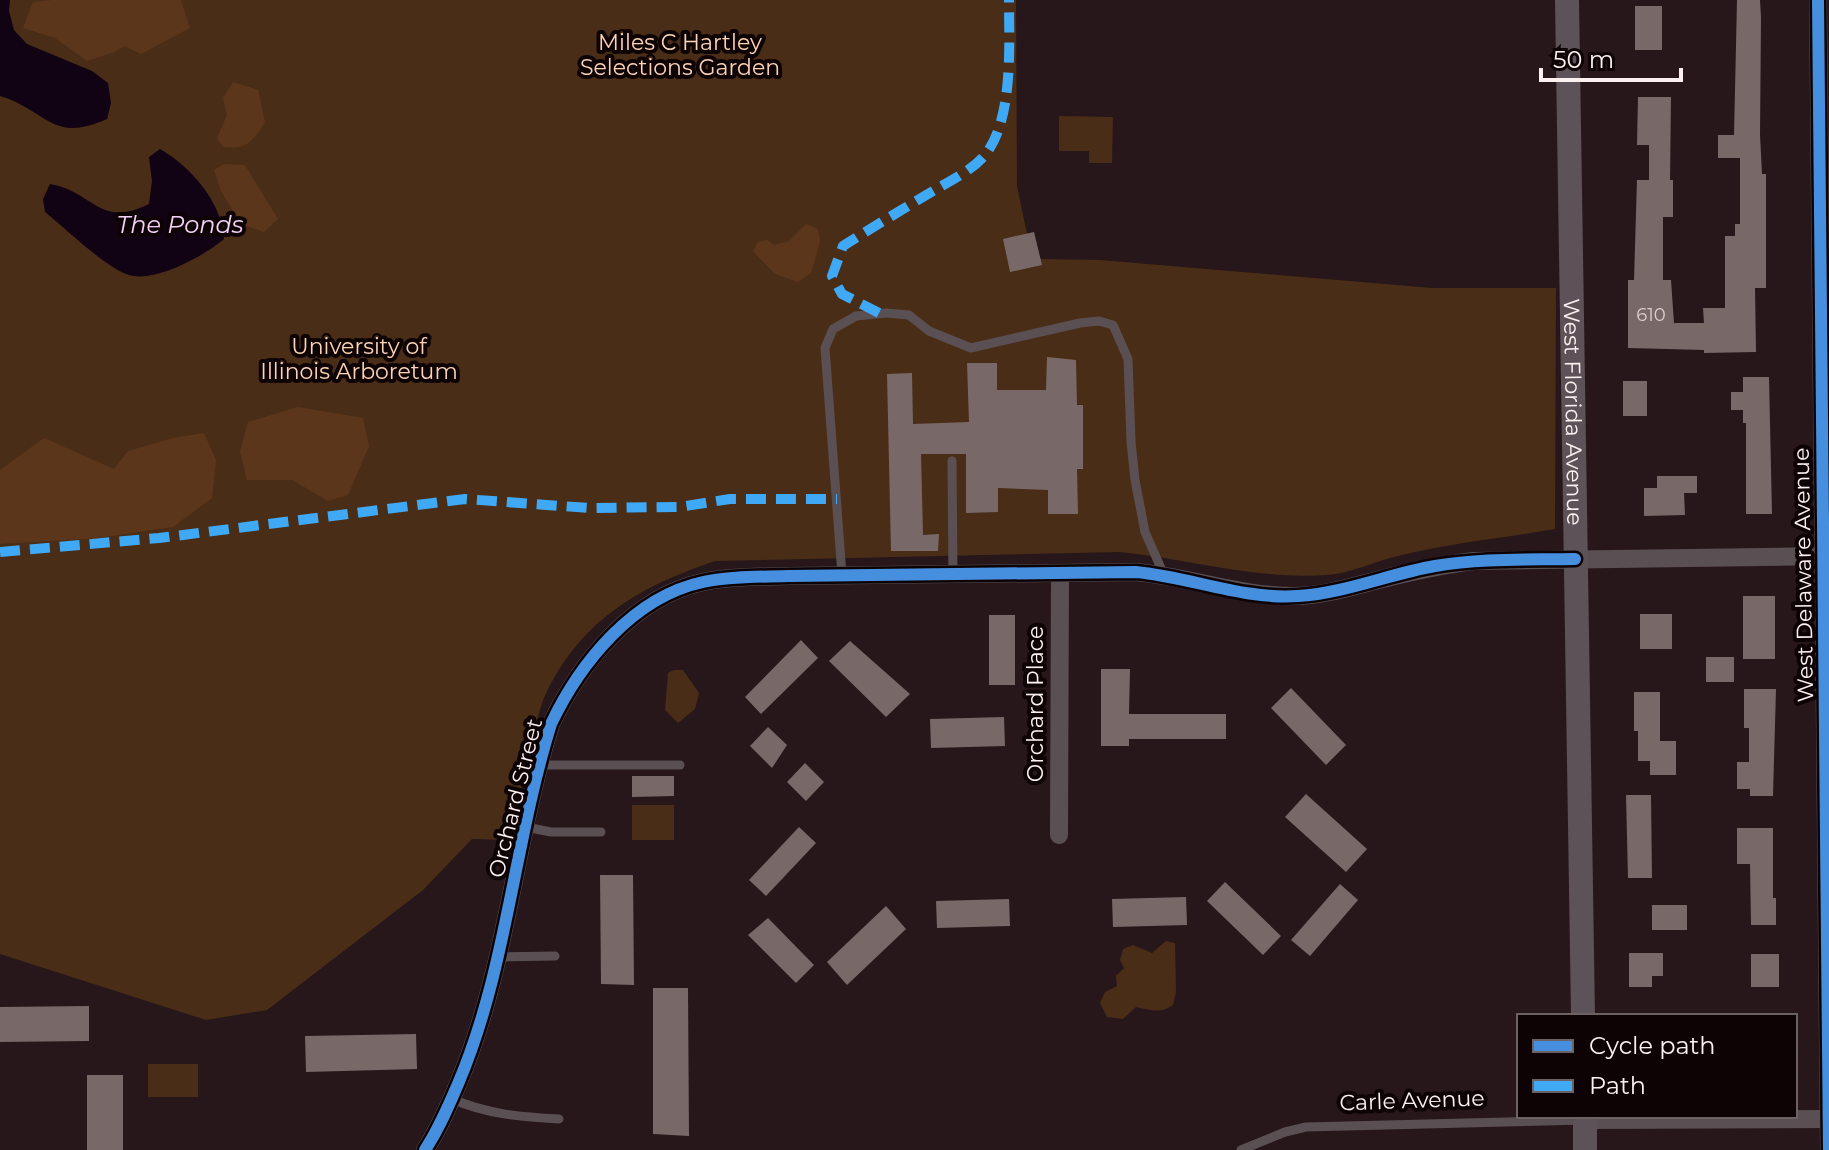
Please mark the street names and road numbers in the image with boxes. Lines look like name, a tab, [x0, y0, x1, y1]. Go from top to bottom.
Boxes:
street label: West Florida Avenue	[1558, 298, 1588, 526]
street label: West Delaware Avenue	[1788, 447, 1819, 703]
street label: Orchard Place	[1022, 626, 1049, 782]
street label: Orchard Street	[483, 716, 548, 880]
street label: Carle Avenue	[1339, 1084, 1485, 1117]

